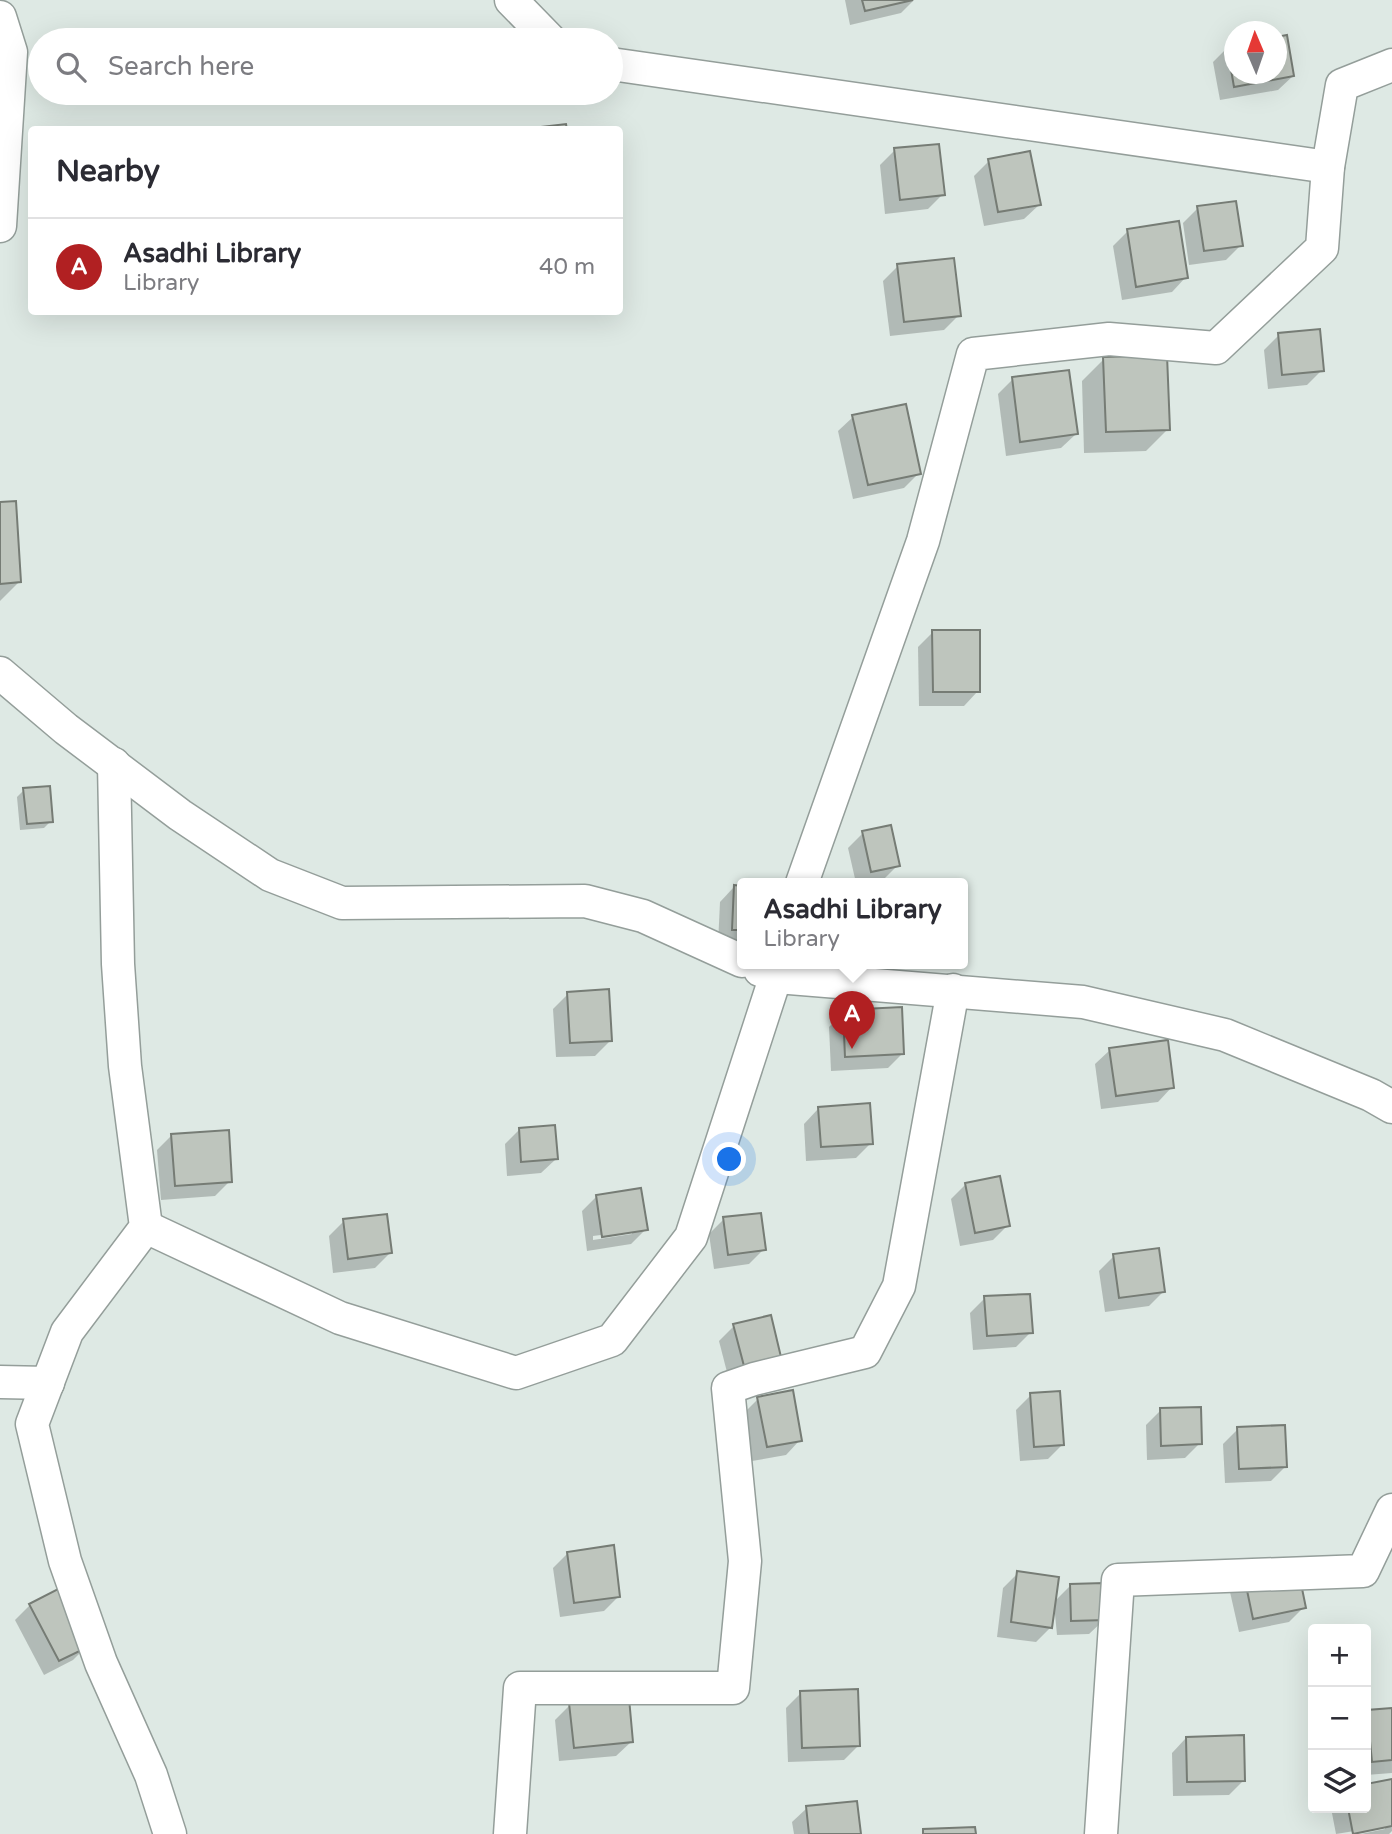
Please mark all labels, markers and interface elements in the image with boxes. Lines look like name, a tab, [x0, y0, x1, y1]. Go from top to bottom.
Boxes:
north arrow	[1224, 21, 1287, 84]
search box	[28, 28, 623, 105]
icon: search	[52, 48, 90, 86]
text: Search here	[108, 51, 254, 82]
text: Nearby	[56, 153, 160, 190]
text: Asadhi Library	[123, 238, 301, 269]
text: A	[70, 253, 88, 281]
text: 40 m	[539, 253, 595, 281]
text: Library	[123, 269, 199, 297]
popup	[737, 878, 968, 969]
text: Asadhi Library	[763, 894, 942, 925]
text: Library	[763, 925, 840, 953]
pin: A	[829, 991, 875, 1049]
your location	[712, 1142, 746, 1176]
map controls	[1308, 1624, 1371, 1813]
button: +	[1308, 1624, 1371, 1687]
button: −	[1308, 1687, 1371, 1750]
button: layers	[1308, 1750, 1371, 1813]

